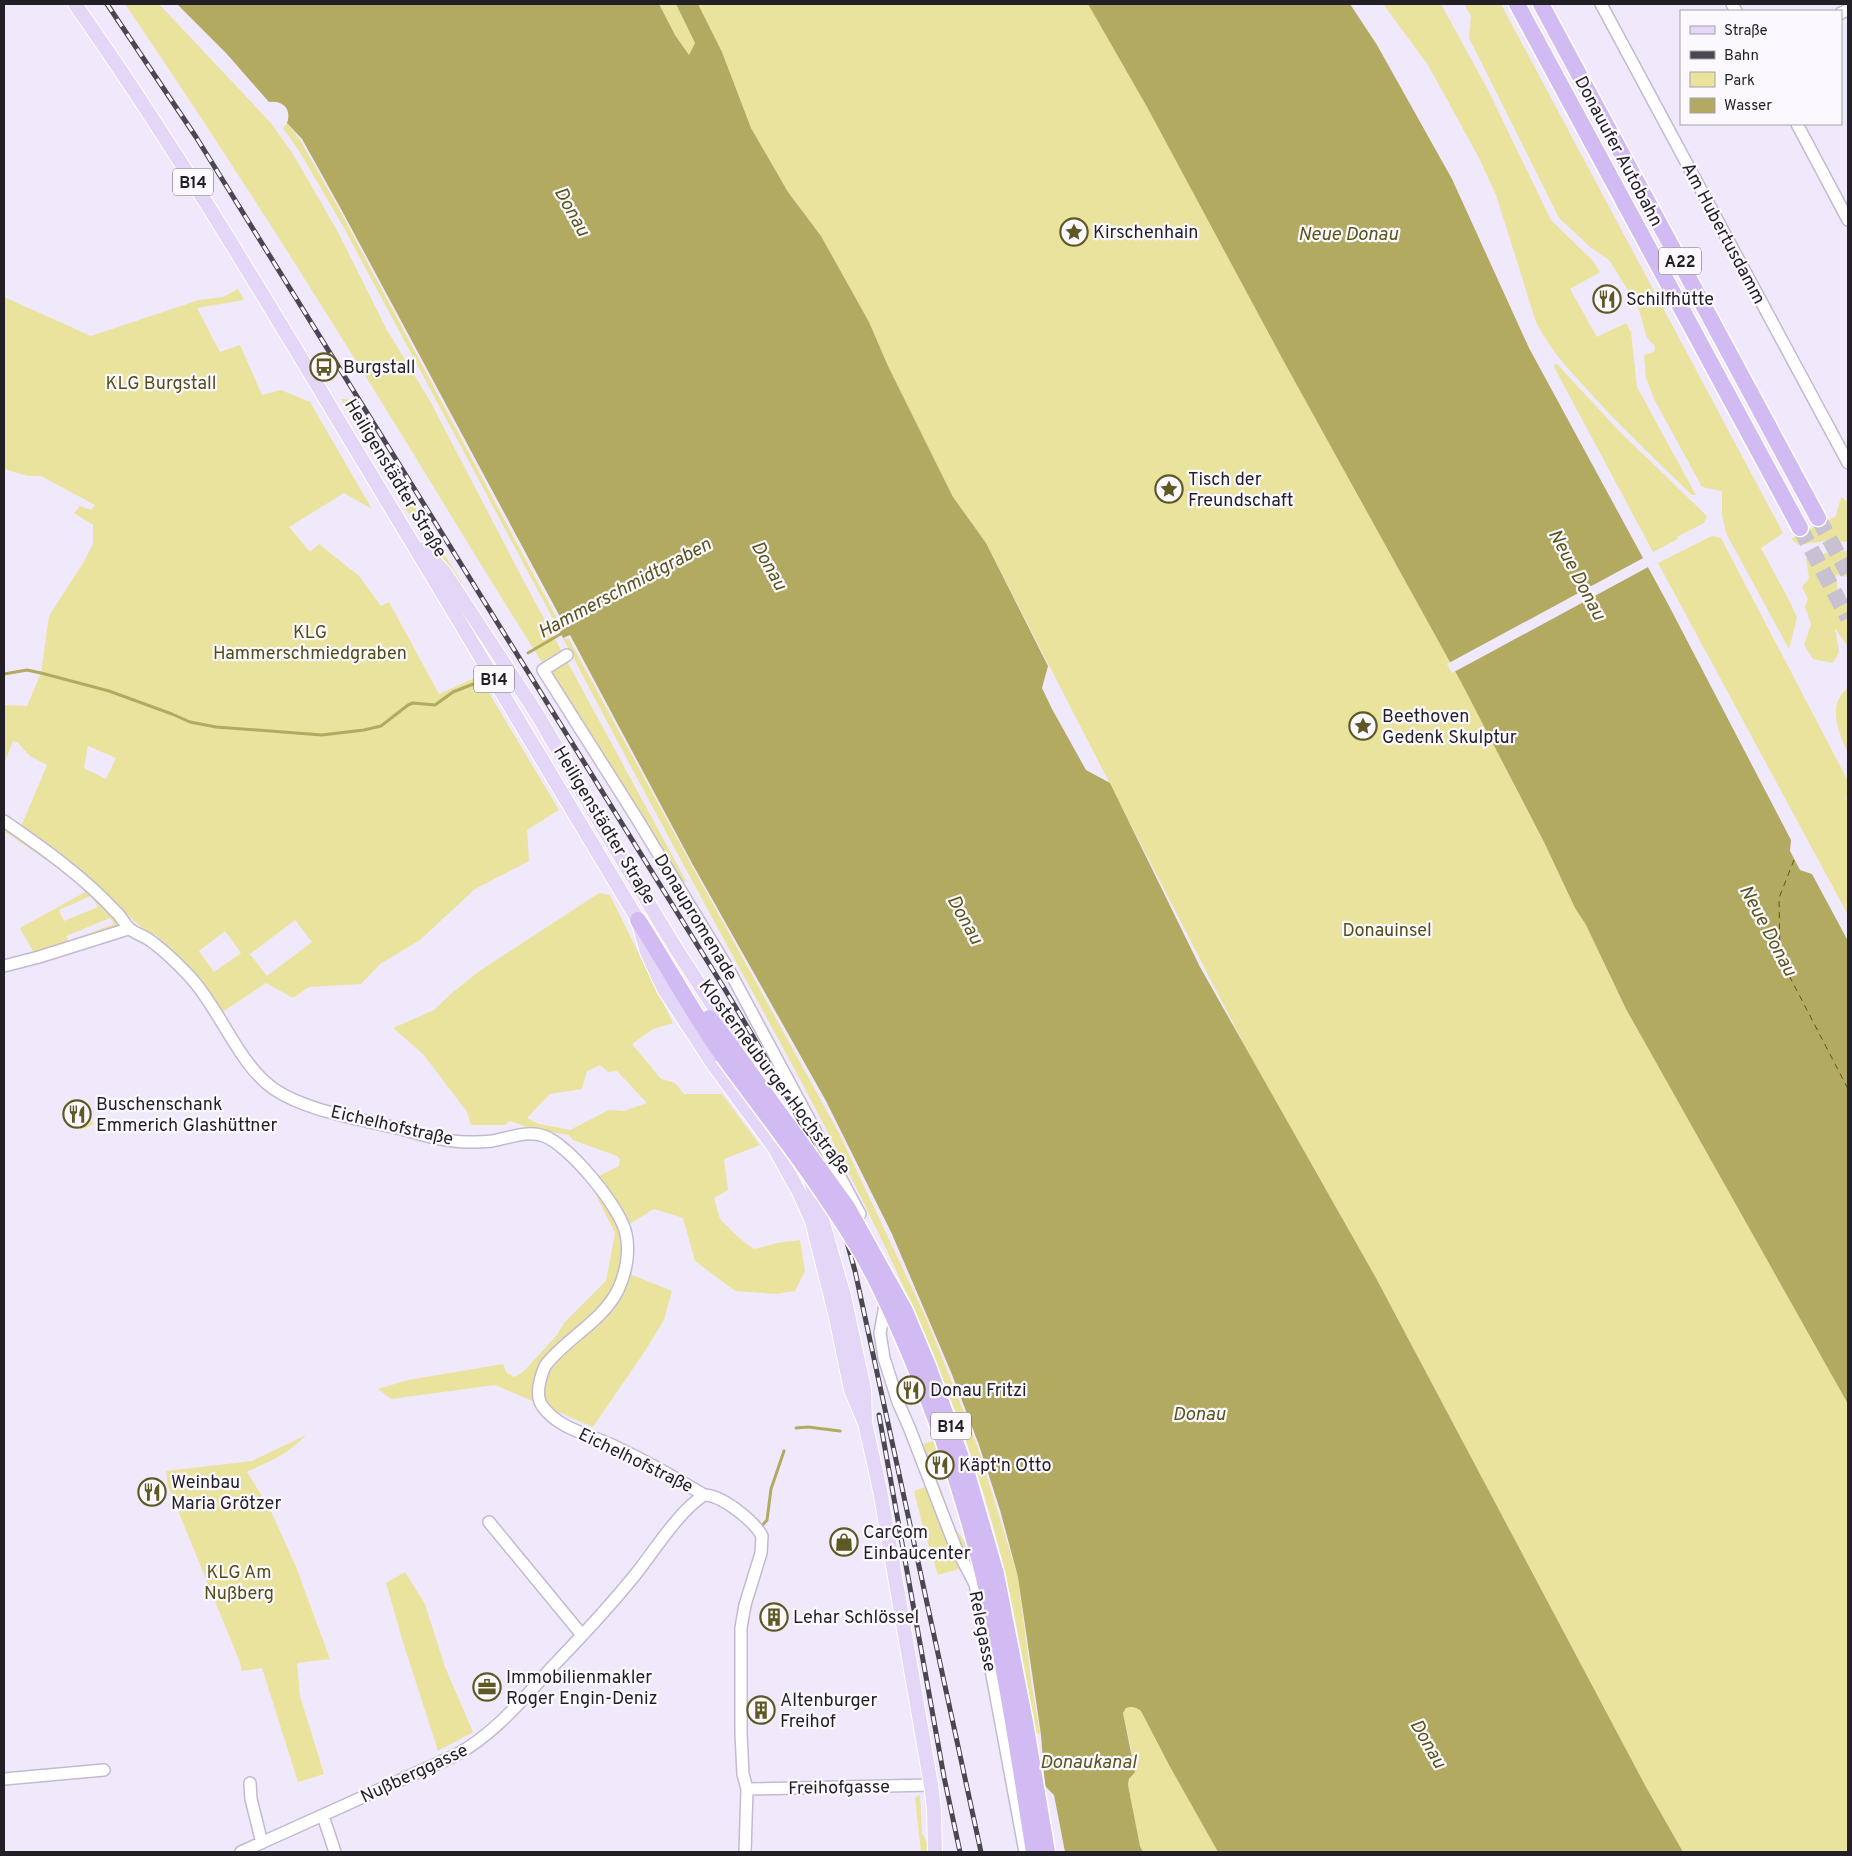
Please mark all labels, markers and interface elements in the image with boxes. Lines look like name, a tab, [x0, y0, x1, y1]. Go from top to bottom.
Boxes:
legend	[1680, 10, 1842, 125]
text: Straße	[1724, 22, 1768, 41]
text: Bahn	[1724, 47, 1759, 66]
street label: Donauufer Autobahn	[1568, 72, 1667, 231]
text: Park	[1724, 72, 1755, 91]
text: Wasser	[1724, 97, 1772, 116]
street label: Am Hubertusdamm	[1676, 159, 1770, 309]
road number: B14	[173, 168, 213, 196]
water label: Donau	[548, 183, 595, 241]
place icon: Kirschenhain	[1059, 217, 1089, 247]
place label: Kirschenhain	[1093, 222, 1198, 245]
water label: Neue Donau	[1298, 223, 1399, 247]
road number: A22	[1659, 248, 1701, 274]
restaurant icon: Schilfhütte	[1592, 284, 1622, 314]
place label: Schilfhütte	[1626, 289, 1714, 312]
bus stop icon: Burgstall	[309, 352, 339, 382]
place label: Burgstall	[343, 357, 416, 380]
park label: KLG Burgstall	[106, 373, 216, 396]
street label: Heiligenstädter Straße	[338, 395, 451, 562]
place label: Tisch der Freundschaft	[1188, 469, 1294, 513]
place icon: Tisch der Freundschaft	[1154, 474, 1184, 504]
water label: Neue Donau	[1542, 525, 1611, 625]
water label: Hammerschmidtgraben	[534, 533, 716, 645]
water label: Donau	[745, 537, 792, 595]
park label: KLG Hammerschmiedgraben	[213, 622, 407, 666]
road number: B14	[474, 666, 514, 692]
place label: Beethoven Gedenk Skulptur	[1382, 706, 1517, 750]
place icon: Beethoven Gedenk Skulptur	[1348, 711, 1378, 741]
street label: Heiligenstädter Straße	[547, 742, 660, 909]
street label: Donaupromenade	[648, 850, 742, 985]
water label: Neue Donau	[1733, 881, 1802, 981]
water label: Donau	[941, 891, 988, 949]
park label: Donauinsel	[1342, 920, 1432, 943]
street label: Klosterneuburger Hochstraße	[693, 976, 855, 1180]
place label: Buschenschank Emmerich Glashüttner	[96, 1094, 278, 1138]
restaurant icon: Buschenschank Emmerich Glashüttner	[62, 1099, 92, 1129]
street label: Eichelhofstraße	[328, 1101, 455, 1152]
restaurant icon: Donau Fritzi	[896, 1375, 926, 1405]
place label: Donau Fritzi	[930, 1380, 1027, 1403]
water label: Donau	[1173, 1403, 1226, 1427]
road number: B14	[931, 1412, 971, 1440]
street label: Eichelhofstraße	[574, 1424, 697, 1499]
restaurant icon: Käpt'n Otto	[925, 1450, 955, 1480]
place label: Käpt'n Otto	[959, 1455, 1051, 1478]
place label: Weinbau Maria Grötzer	[171, 1472, 282, 1516]
restaurant icon: Weinbau Maria Grötzer	[137, 1477, 167, 1507]
place label: CarCom Einbaucenter	[863, 1522, 971, 1566]
shop icon: CarCom Einbaucenter	[829, 1527, 859, 1557]
park label: KLG Am Nußberg	[204, 1562, 274, 1606]
street label: Relegasse	[962, 1589, 1001, 1674]
building icon: Lehar Schlössel	[759, 1602, 789, 1632]
place label: Lehar Schlössel	[793, 1607, 919, 1630]
place label: Immobilienmakler Roger Engin-Deniz	[506, 1667, 658, 1711]
office icon: Immobilienmakler Roger Engin-Deniz	[472, 1672, 502, 1702]
place label: Altenburger Freihof	[780, 1690, 877, 1734]
building icon: Altenburger Freihof	[746, 1695, 776, 1725]
water label: Donau	[1404, 1715, 1451, 1773]
street label: Nußberggasse	[357, 1739, 472, 1809]
water label: Donaukanal	[1040, 1751, 1137, 1775]
street label: Freihofgasse	[788, 1776, 890, 1801]

